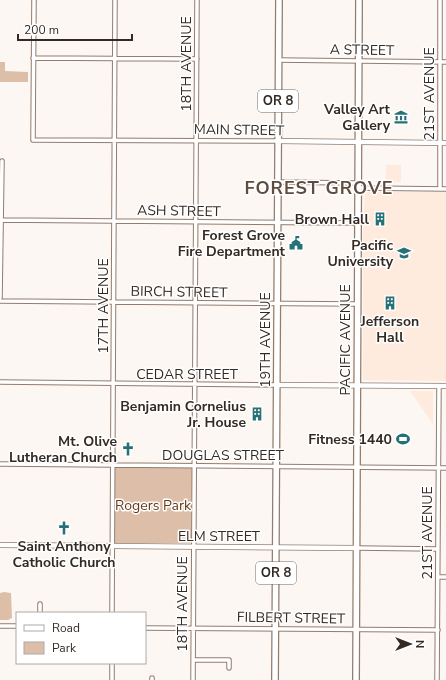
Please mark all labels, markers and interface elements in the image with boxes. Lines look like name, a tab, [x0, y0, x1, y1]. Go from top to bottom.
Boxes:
scale bar	[18, 16, 132, 42]
street label: 18TH AVENUE	[177, 16, 196, 112]
text: 200 m	[24, 22, 59, 38]
street label: A STREET	[330, 40, 395, 60]
street label: 21ST AVENUE	[420, 47, 439, 141]
road number: OR 8	[258, 90, 298, 112]
place label: Valley Art Gallery	[323, 100, 391, 135]
museum icon: Valley Art Gallery	[393, 109, 409, 125]
street label: MAIN STREET	[194, 120, 285, 140]
district label: FOREST GROVE	[245, 176, 393, 200]
street label: ASH STREET	[137, 201, 222, 221]
place label: Brown Hall	[295, 210, 370, 229]
building icon: Brown Hall	[372, 211, 388, 227]
place label: Forest Grove Fire Department	[178, 226, 286, 261]
public building icon: Forest Grove Fire Department	[288, 235, 304, 251]
place label: Pacific University	[327, 236, 394, 271]
school or university icon: Pacific University	[396, 245, 412, 261]
street label: 17TH AVENUE	[94, 258, 113, 354]
street label: BIRCH STREET	[130, 282, 228, 302]
street label: PACIFIC AVENUE	[336, 284, 355, 396]
street label: 19TH AVENUE	[256, 292, 275, 388]
building icon: Jefferson Hall	[382, 295, 398, 311]
place label: Jefferson Hall	[360, 312, 419, 347]
street label: CEDAR STREET	[136, 365, 238, 384]
place label: Benjamin Cornelius Jr. House	[120, 397, 246, 432]
building icon: Benjamin Cornelius Jr. House	[249, 406, 265, 422]
place label: Fitness 1440	[308, 430, 392, 449]
sports icon: Fitness 1440	[395, 431, 411, 447]
place label: Mt. Olive Lutheran Church	[9, 432, 117, 467]
church icon: Mt. Olive Lutheran Church	[120, 441, 136, 457]
street label: DOUGLAS STREET	[162, 446, 285, 465]
street label: 21ST AVENUE	[418, 486, 437, 580]
park label: Rogers Park	[115, 496, 192, 515]
church icon: Saint Anthony Catholic Church	[56, 520, 72, 536]
street label: ELM STREET	[178, 527, 261, 546]
place label: Saint Anthony Catholic Church	[13, 537, 115, 572]
street label: 18TH AVENUE	[173, 556, 192, 652]
road number: OR 8	[256, 562, 296, 584]
street label: FILBERT STREET	[237, 608, 346, 628]
legend	[16, 612, 146, 664]
text: Road	[52, 620, 80, 636]
north arrow	[390, 624, 430, 664]
text: Park	[52, 640, 77, 656]
text: N	[412, 640, 427, 648]

